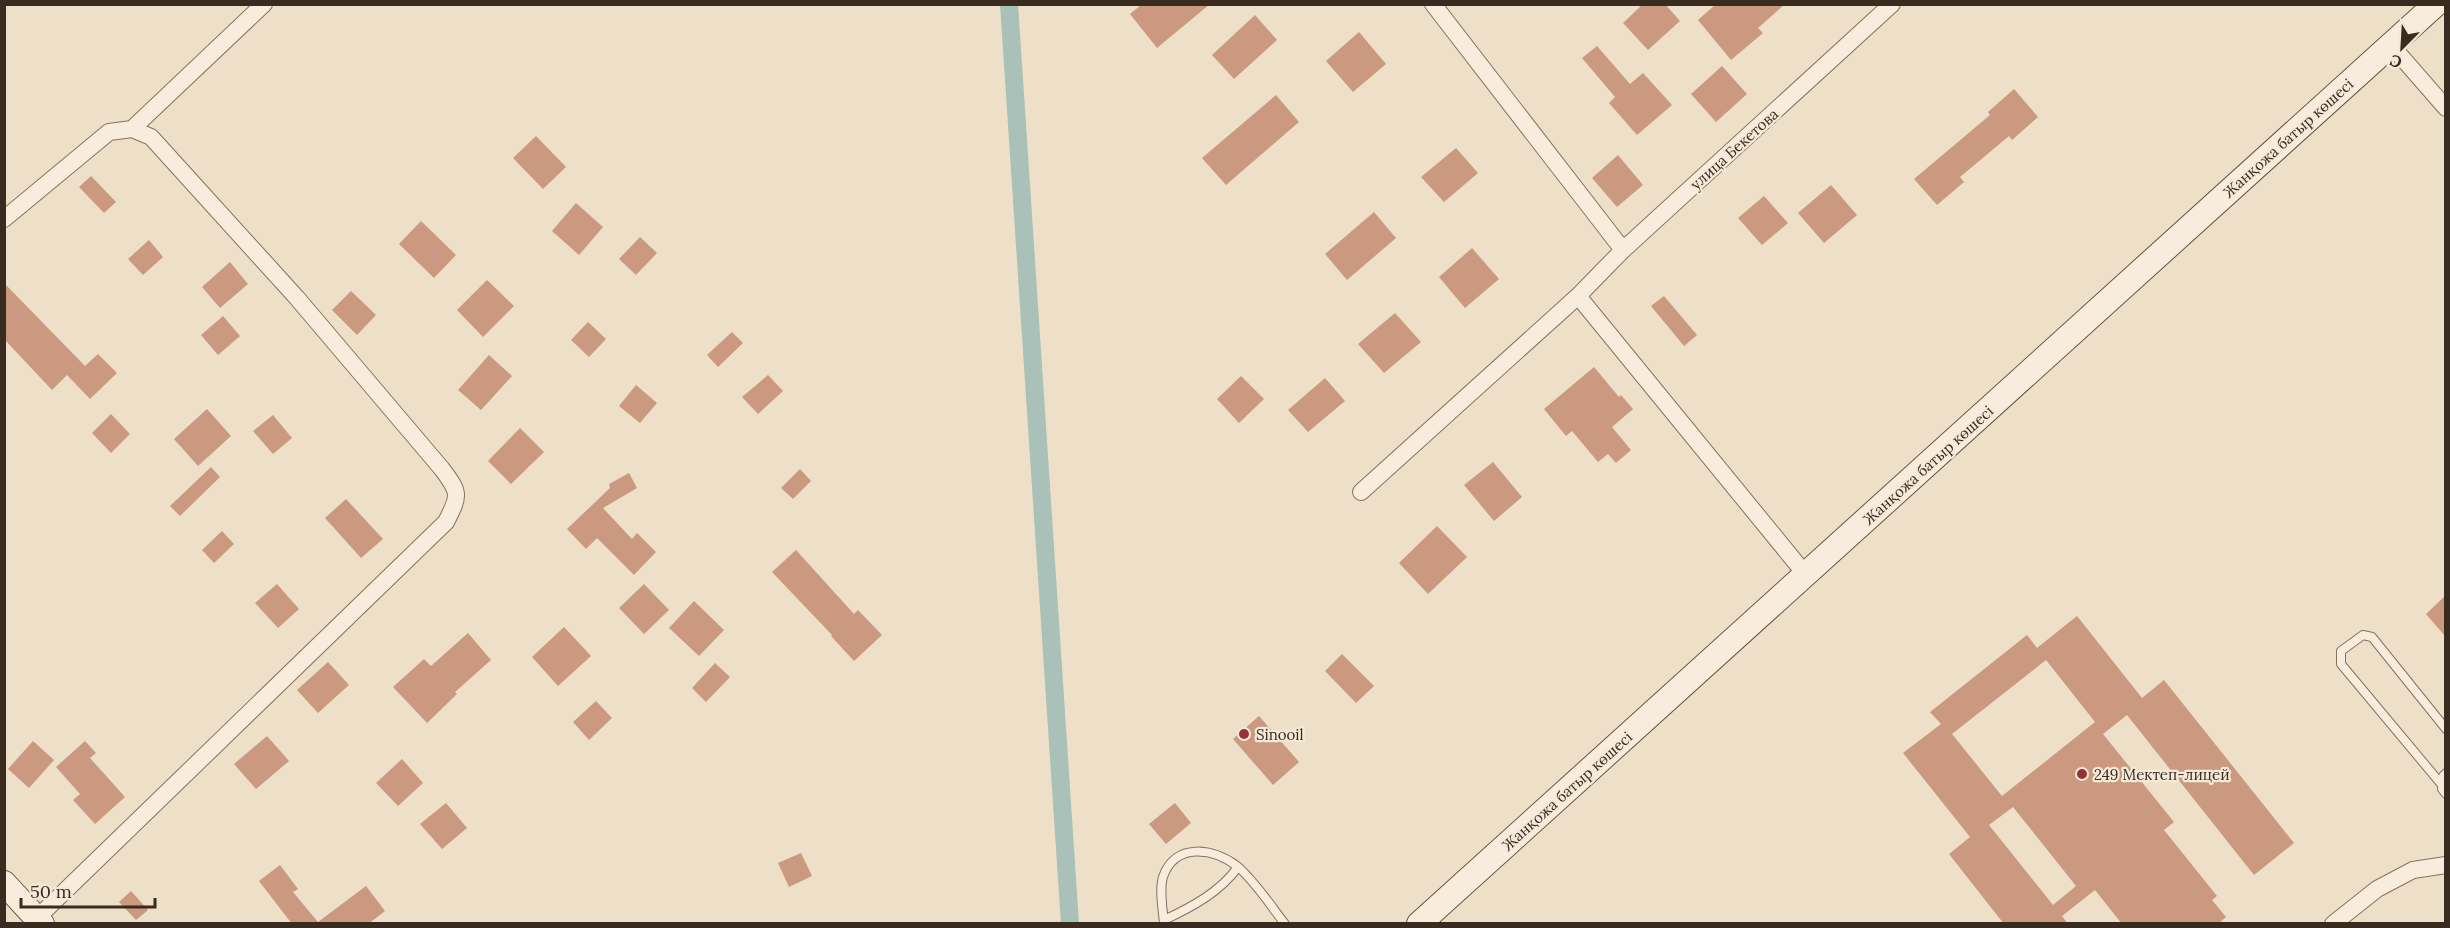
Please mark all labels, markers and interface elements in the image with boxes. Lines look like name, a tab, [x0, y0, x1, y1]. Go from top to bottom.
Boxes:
north arrow	[2372, 18, 2432, 78]
text: С	[2387, 50, 2405, 73]
street label: Жанқожа батыр көшесі	[2219, 74, 2357, 202]
street label: улица Бекетова	[1686, 104, 1782, 194]
street label: Жанқожа батыр көшесі	[1859, 401, 1997, 529]
place label: Sinooil	[1256, 725, 1304, 744]
marker: Sinooil	[1237, 727, 1251, 741]
street label: Жанқожа батыр көшесі	[1498, 727, 1636, 855]
place label: 249 Мектеп-лицей	[2094, 765, 2230, 784]
marker: 249 Мектеп-лицей	[2075, 767, 2089, 781]
scale bar	[21, 871, 154, 909]
text: 50 m	[30, 880, 72, 903]

